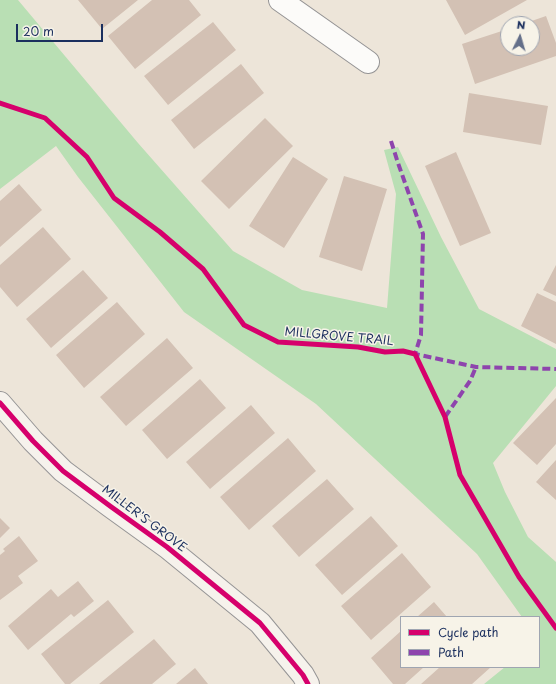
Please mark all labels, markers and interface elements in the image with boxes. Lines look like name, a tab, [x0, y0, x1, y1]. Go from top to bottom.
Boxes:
scale bar	[18, 16, 105, 42]
north arrow	[500, 16, 540, 56]
text: N	[516, 16, 526, 33]
text: 20 m	[23, 22, 54, 40]
street label: MILLGROVE TRAIL	[284, 325, 394, 349]
street label: MILLER'S GROVE	[99, 483, 189, 555]
legend	[400, 616, 540, 668]
text: Cycle path	[438, 623, 499, 641]
text: Path	[438, 643, 464, 661]

